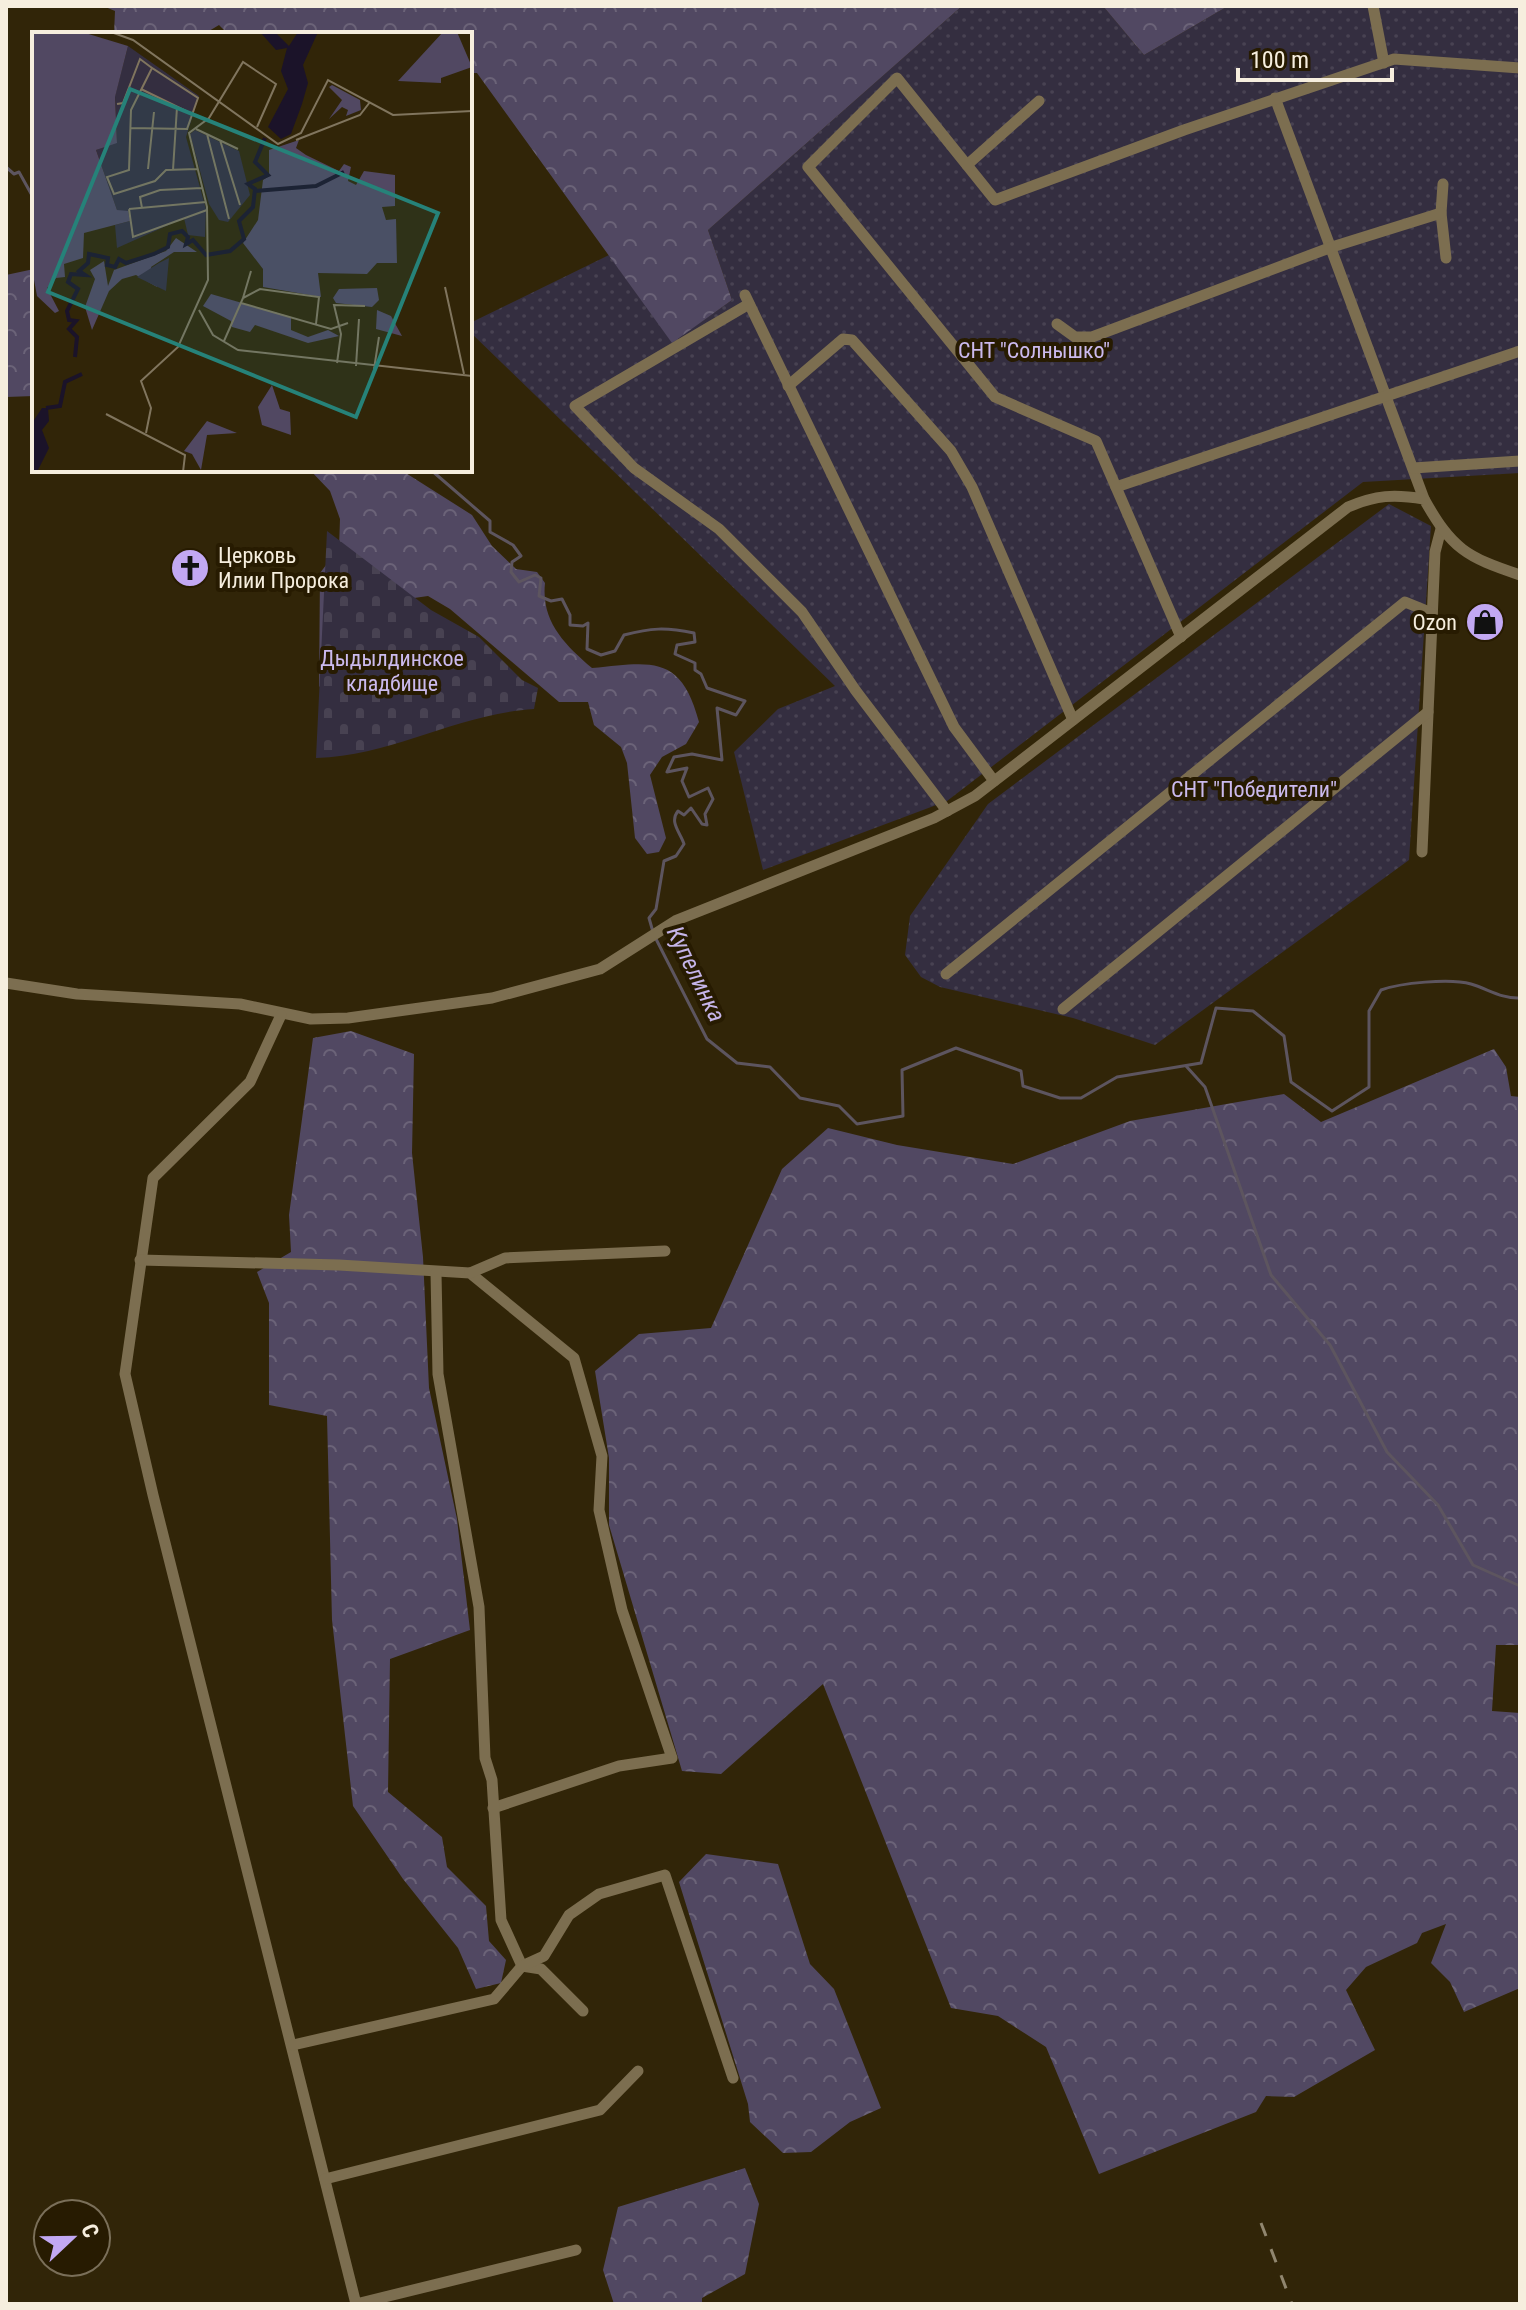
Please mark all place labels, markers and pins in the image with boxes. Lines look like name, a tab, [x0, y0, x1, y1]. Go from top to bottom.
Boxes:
place label: Церковь Илии Пророка	[218, 543, 349, 593]
church icon: Церковь Илии Пророка	[169, 547, 211, 589]
shop icon: Ozon	[1464, 601, 1506, 643]
place label: Ozon	[1413, 610, 1457, 635]

